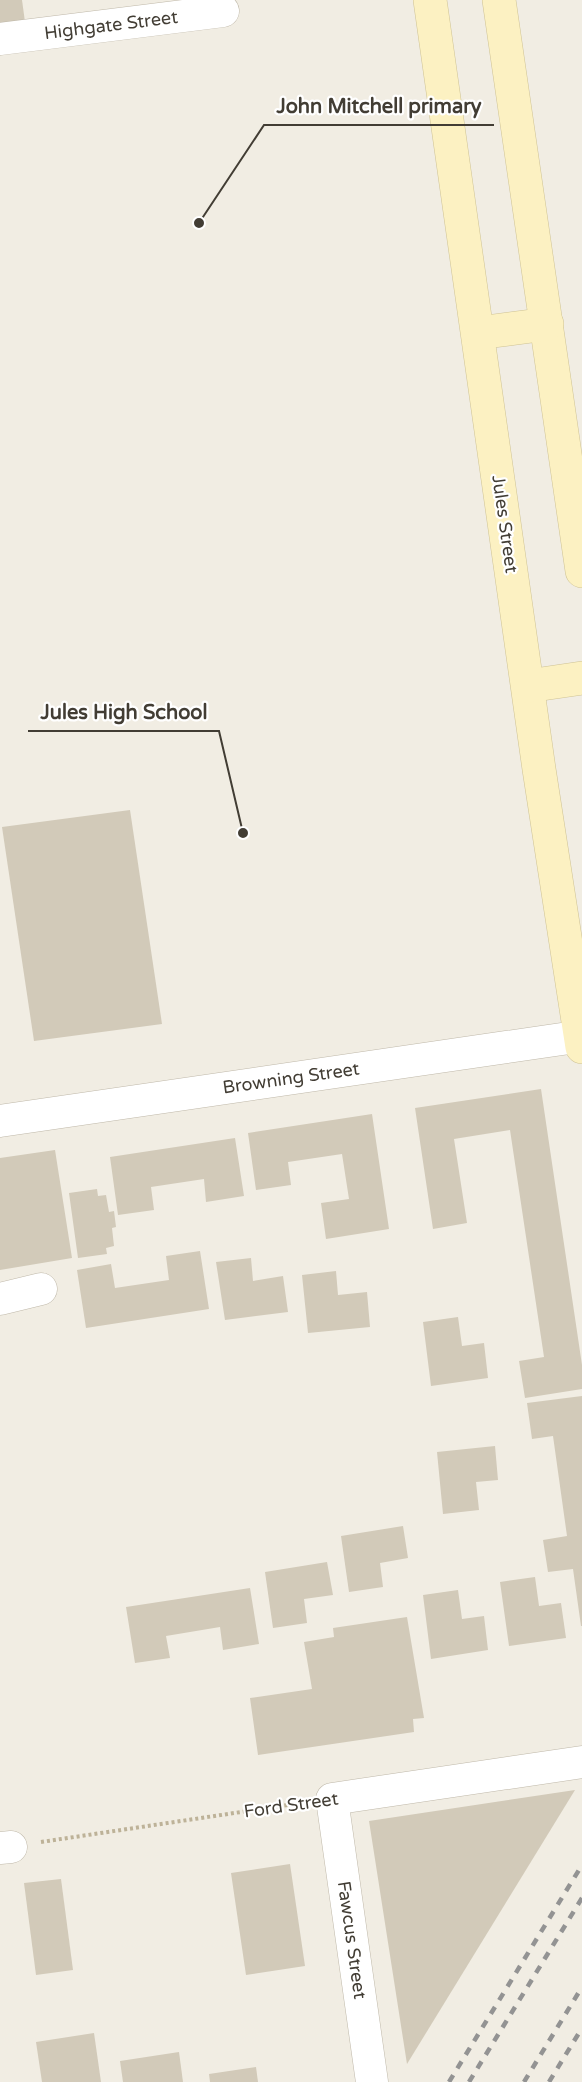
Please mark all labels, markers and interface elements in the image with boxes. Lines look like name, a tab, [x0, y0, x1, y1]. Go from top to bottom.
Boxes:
street label: Highgate Street	[43, 6, 179, 44]
callout: John Mitchell primary	[264, 87, 494, 125]
text: John Mitchell primary	[275, 95, 482, 119]
street label: Jules Street	[487, 474, 523, 575]
callout: Jules High School	[28, 693, 219, 731]
text: Jules High School	[40, 701, 207, 725]
street label: Browning Street	[221, 1057, 361, 1098]
street label: Ford Street	[242, 1787, 340, 1823]
street label: Fawcus Street	[333, 1880, 371, 2001]

